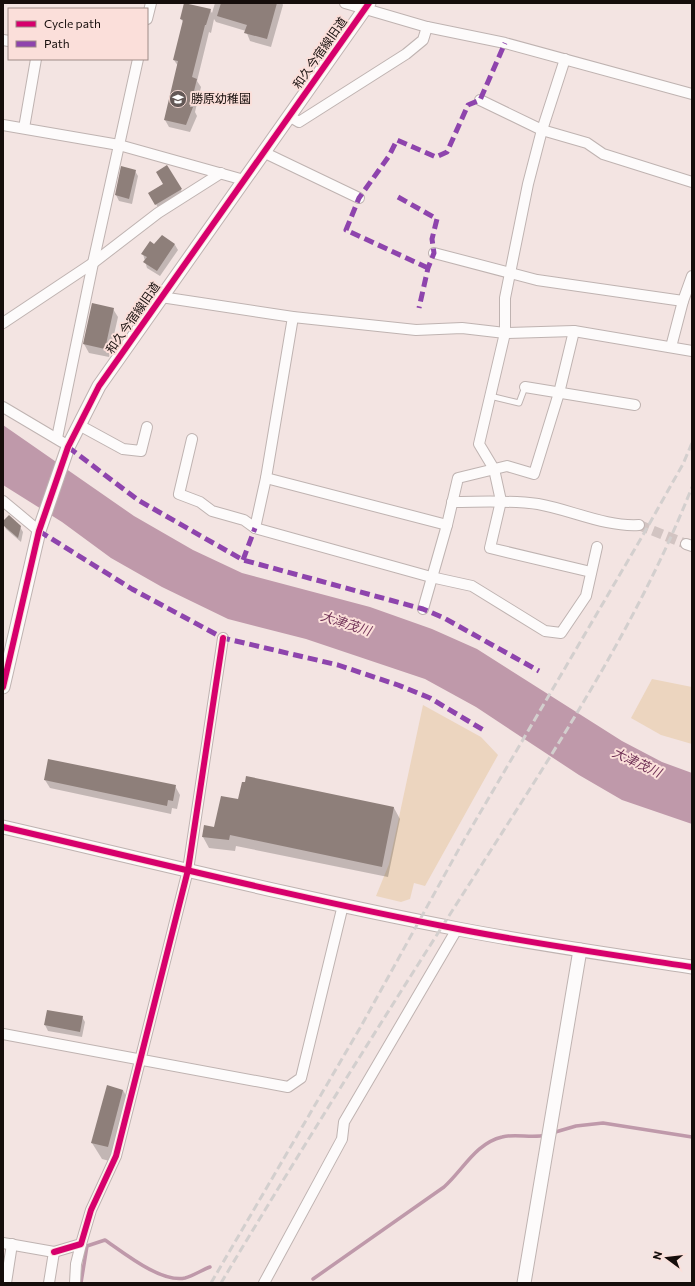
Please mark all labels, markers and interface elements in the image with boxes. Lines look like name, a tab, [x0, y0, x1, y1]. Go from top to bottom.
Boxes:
legend	[8, 8, 148, 60]
street label: 和久今宿線旧道	[289, 14, 349, 91]
text: Cycle path	[44, 16, 101, 30]
text: Path	[44, 36, 70, 50]
school or university icon: 勝原幼稚園	[168, 89, 188, 109]
place label: 勝原幼稚園	[191, 91, 251, 105]
street label: 和久今宿線旧道	[102, 279, 162, 356]
water label: 大津茂川	[319, 607, 375, 639]
water label: 大津茂川	[610, 744, 666, 781]
north arrow	[647, 1238, 687, 1278]
text: N	[650, 1250, 664, 1261]

